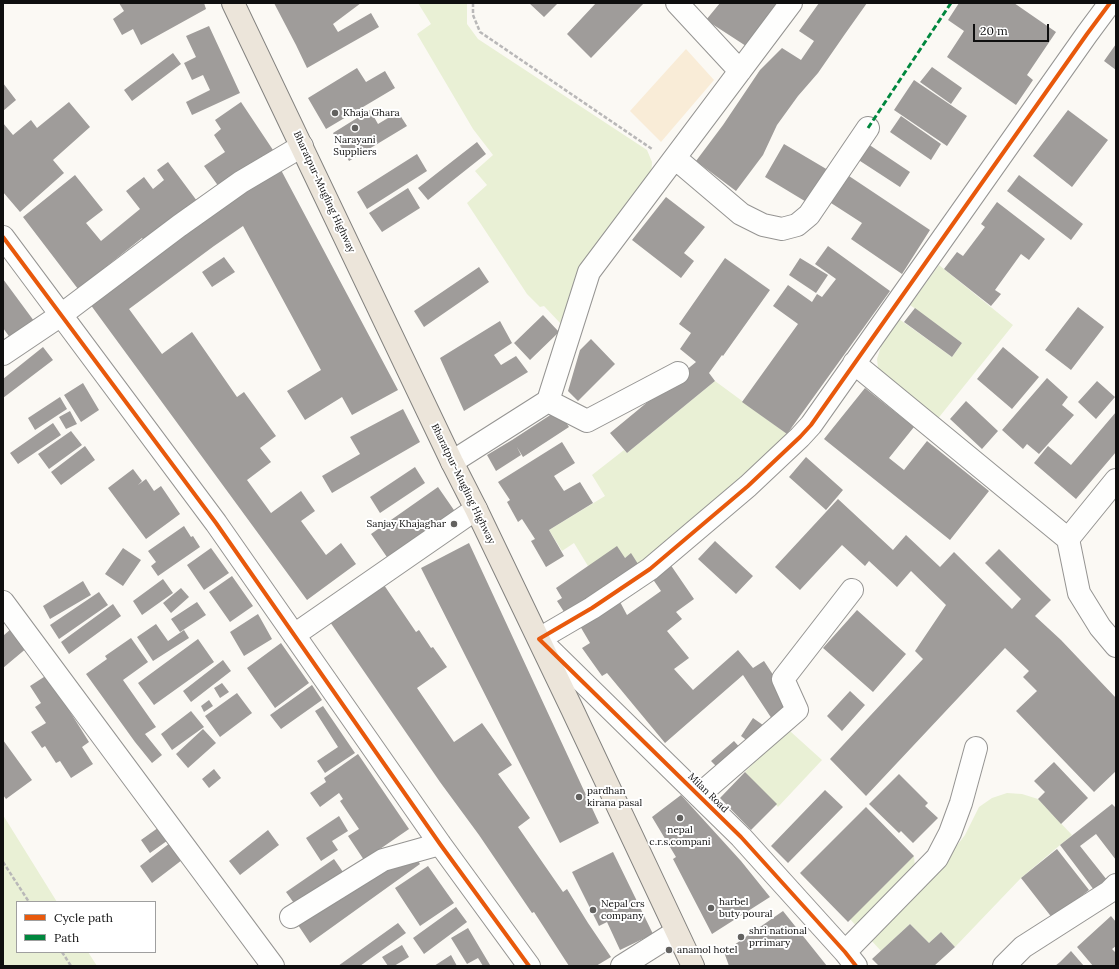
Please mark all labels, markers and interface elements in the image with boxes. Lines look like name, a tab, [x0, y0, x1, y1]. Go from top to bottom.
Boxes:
scale bar	[975, 16, 1051, 42]
text: 20 m	[980, 23, 1008, 38]
place label: Khaja Ghara	[343, 107, 400, 119]
marker: Khaja Ghara	[330, 108, 340, 118]
marker: Narayani Suppliers	[350, 123, 360, 133]
street label: Bharatpur-Mugling Highway	[291, 129, 357, 255]
place label: Narayani Suppliers	[333, 134, 377, 158]
street label: Bharatpur-Mugling Highway	[429, 422, 497, 546]
place label: Sanjay Khajaghar	[367, 518, 446, 530]
marker: Sanjay Khajaghar	[449, 519, 459, 529]
street label: Milan Road	[685, 771, 731, 815]
place label: pardhan kirana pasal	[587, 785, 642, 808]
marker: pardhan kirana pasal	[574, 792, 584, 802]
marker: nepal c.r.s.compani	[675, 813, 685, 823]
place label: nepal c.r.s.compani	[649, 824, 711, 848]
place label: harbel buty poural	[719, 896, 773, 920]
place label: Nepal crs company	[601, 898, 645, 922]
legend	[16, 901, 156, 953]
marker: harbel buty poural	[706, 903, 716, 913]
marker: Nepal crs company	[588, 905, 598, 915]
text: Cycle path	[54, 910, 113, 925]
place label: shri national prrimary	[749, 925, 807, 948]
text: Path	[54, 930, 79, 945]
marker: shri national prrimary	[736, 932, 746, 942]
place label: anamol hotel	[677, 944, 737, 956]
marker: anamol hotel	[664, 945, 674, 955]

